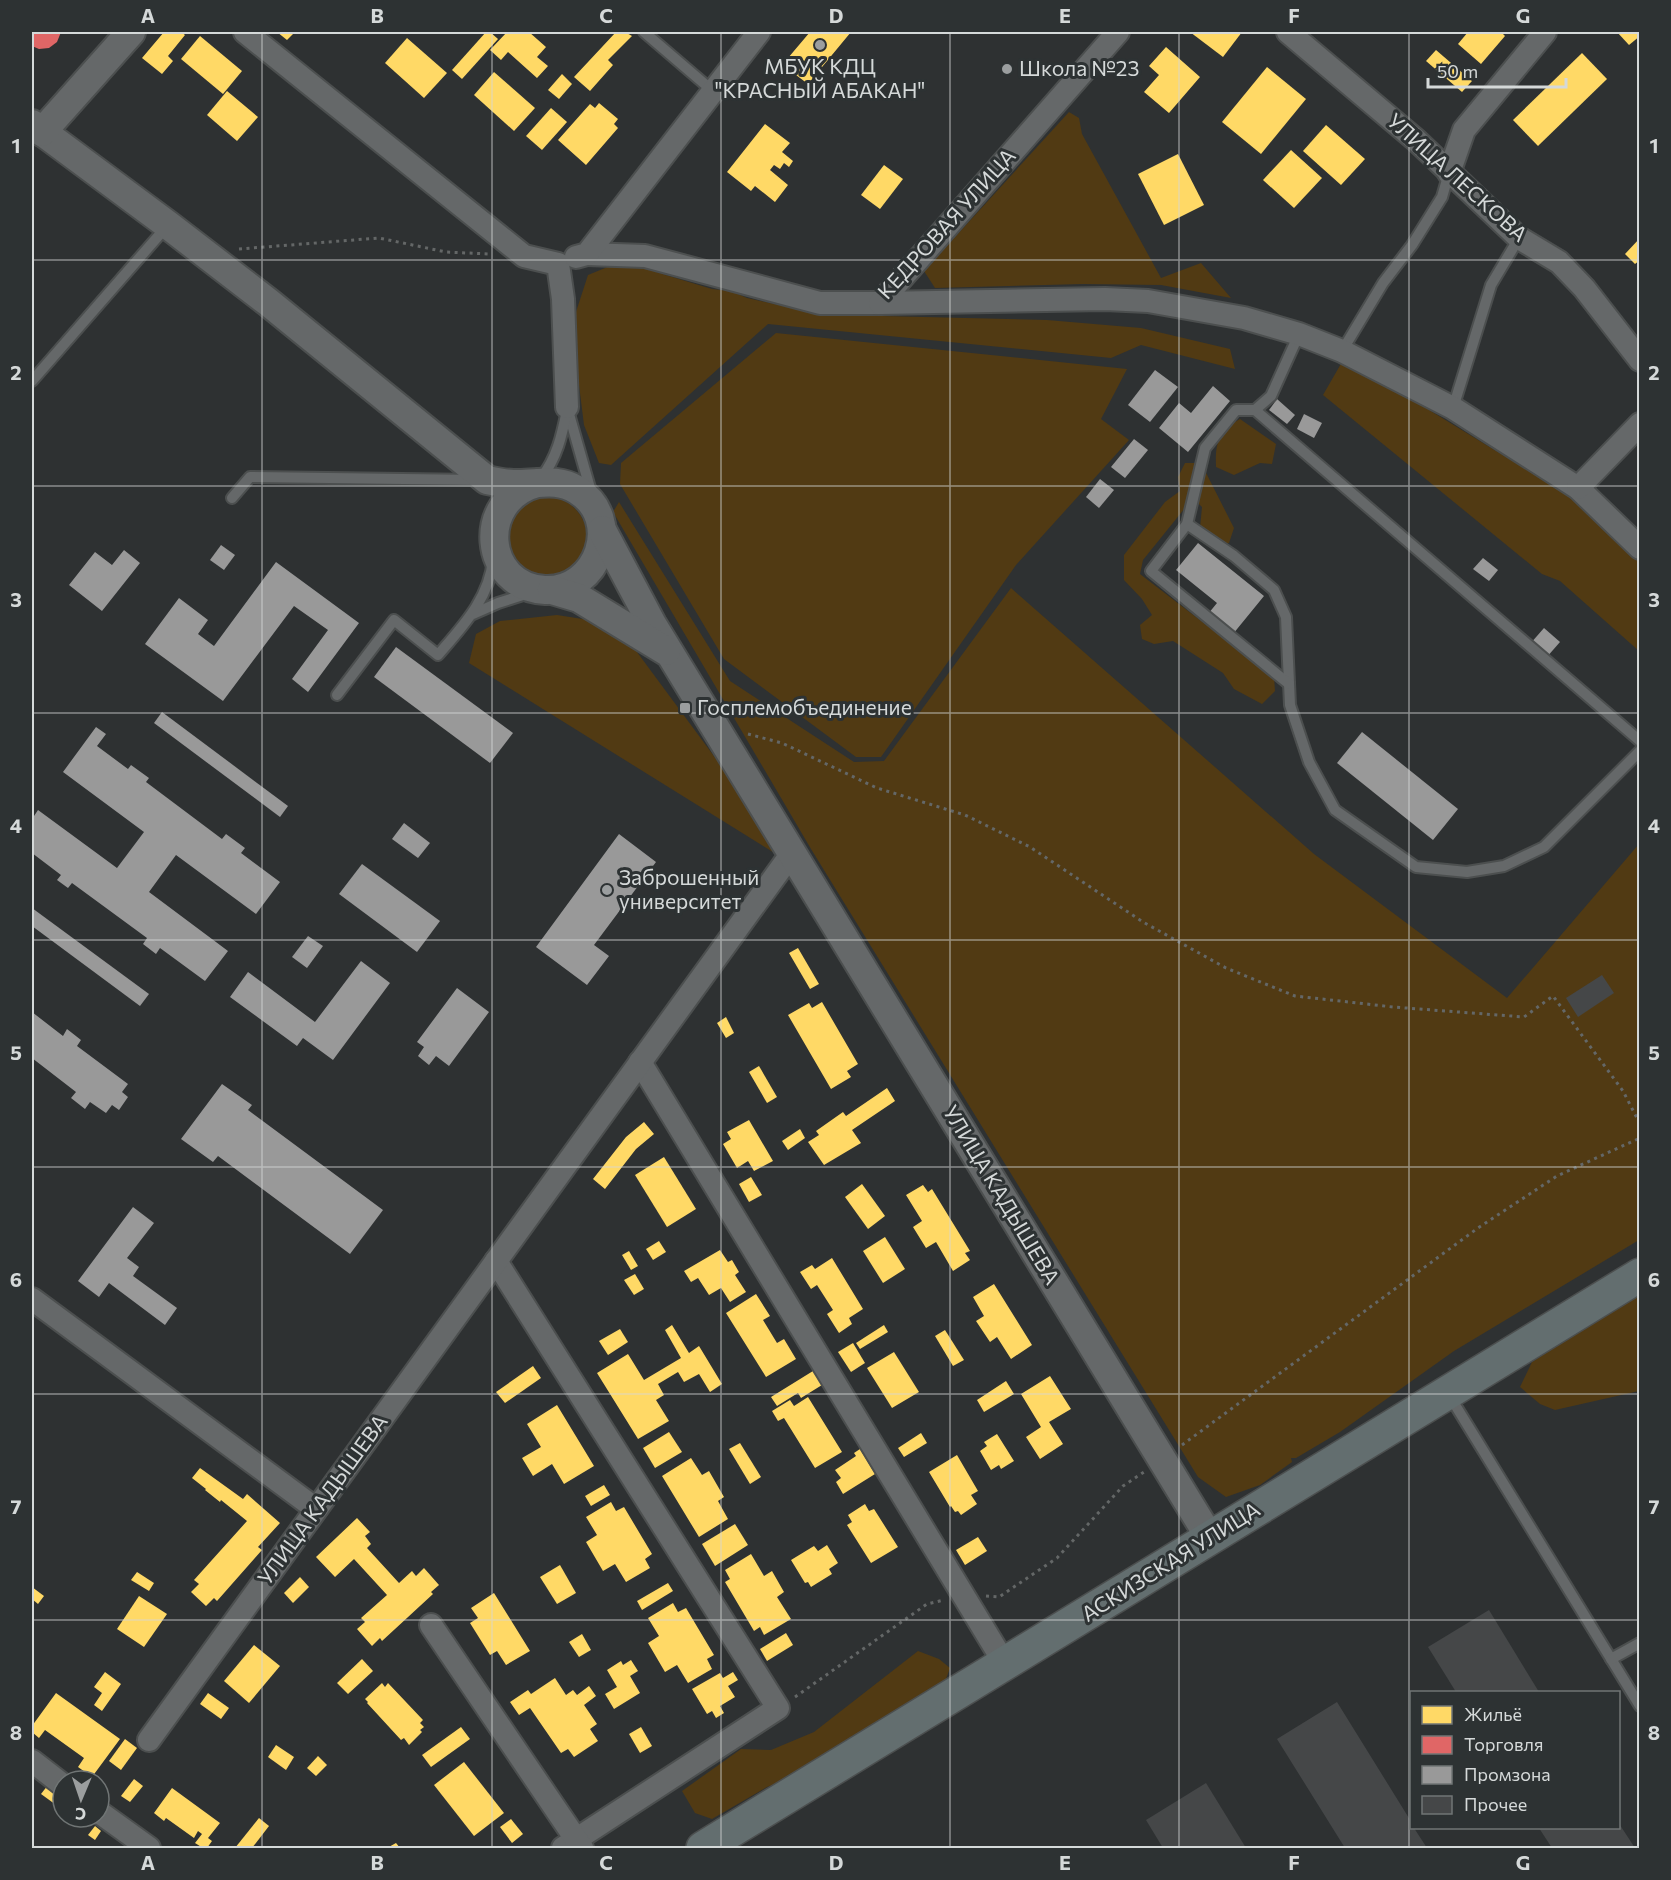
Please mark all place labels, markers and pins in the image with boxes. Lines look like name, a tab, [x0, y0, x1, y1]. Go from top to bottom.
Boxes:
marker: МБУК КДЦ "КРАСНЫЙ АБАКАН"	[813, 38, 827, 52]
place label: МБУК КДЦ "КРАСНЫЙ АБАКАН"	[715, 53, 925, 102]
place label: Школа №23	[1019, 55, 1139, 80]
marker: Школа №23	[1000, 62, 1014, 76]
place label: Госплемобъединение	[697, 694, 912, 719]
marker: Госплемобъединение	[678, 701, 692, 715]
place label: Заброшенный университет	[619, 864, 759, 913]
marker: Заброшенный университет	[600, 883, 614, 897]

